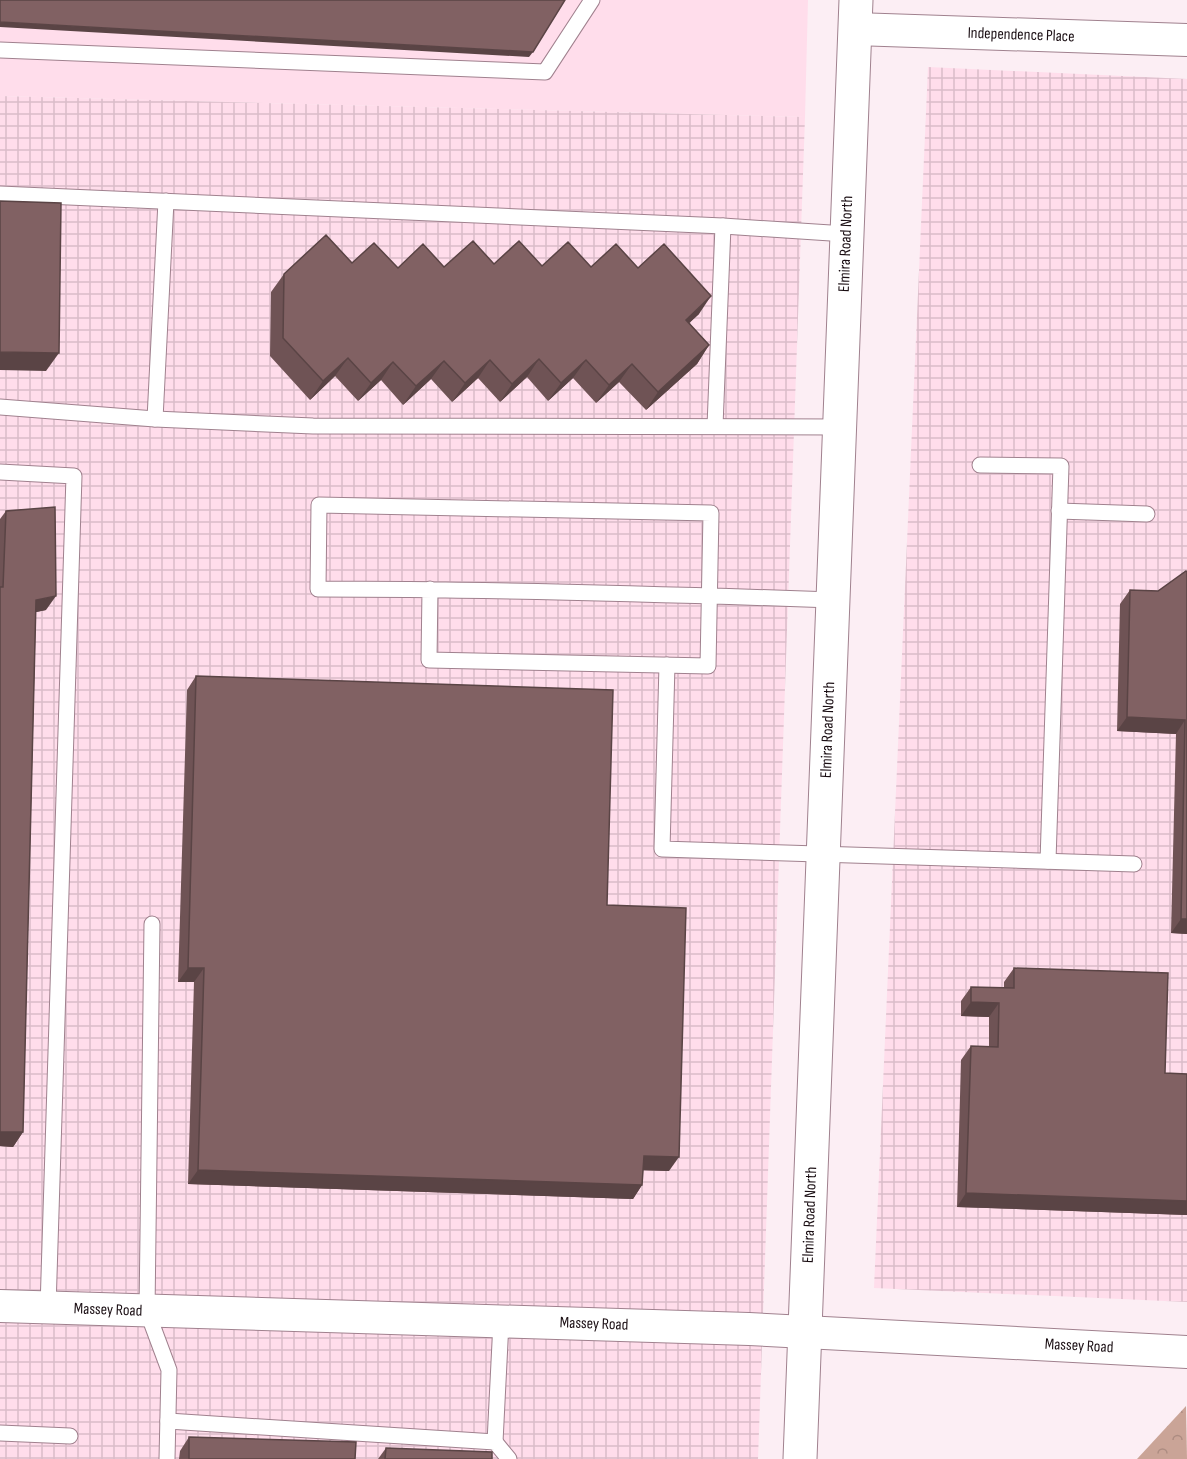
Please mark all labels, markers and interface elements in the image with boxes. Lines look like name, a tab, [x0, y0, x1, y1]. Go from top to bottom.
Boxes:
street label: Independence Place	[967, 24, 1075, 46]
street label: Elmira Road North	[835, 196, 857, 292]
street label: Elmira Road North	[817, 682, 839, 778]
street label: Elmira Road North	[799, 1167, 821, 1263]
street label: Massey Road	[73, 1299, 143, 1321]
street label: Massey Road	[559, 1313, 629, 1335]
street label: Massey Road	[1044, 1335, 1114, 1357]

